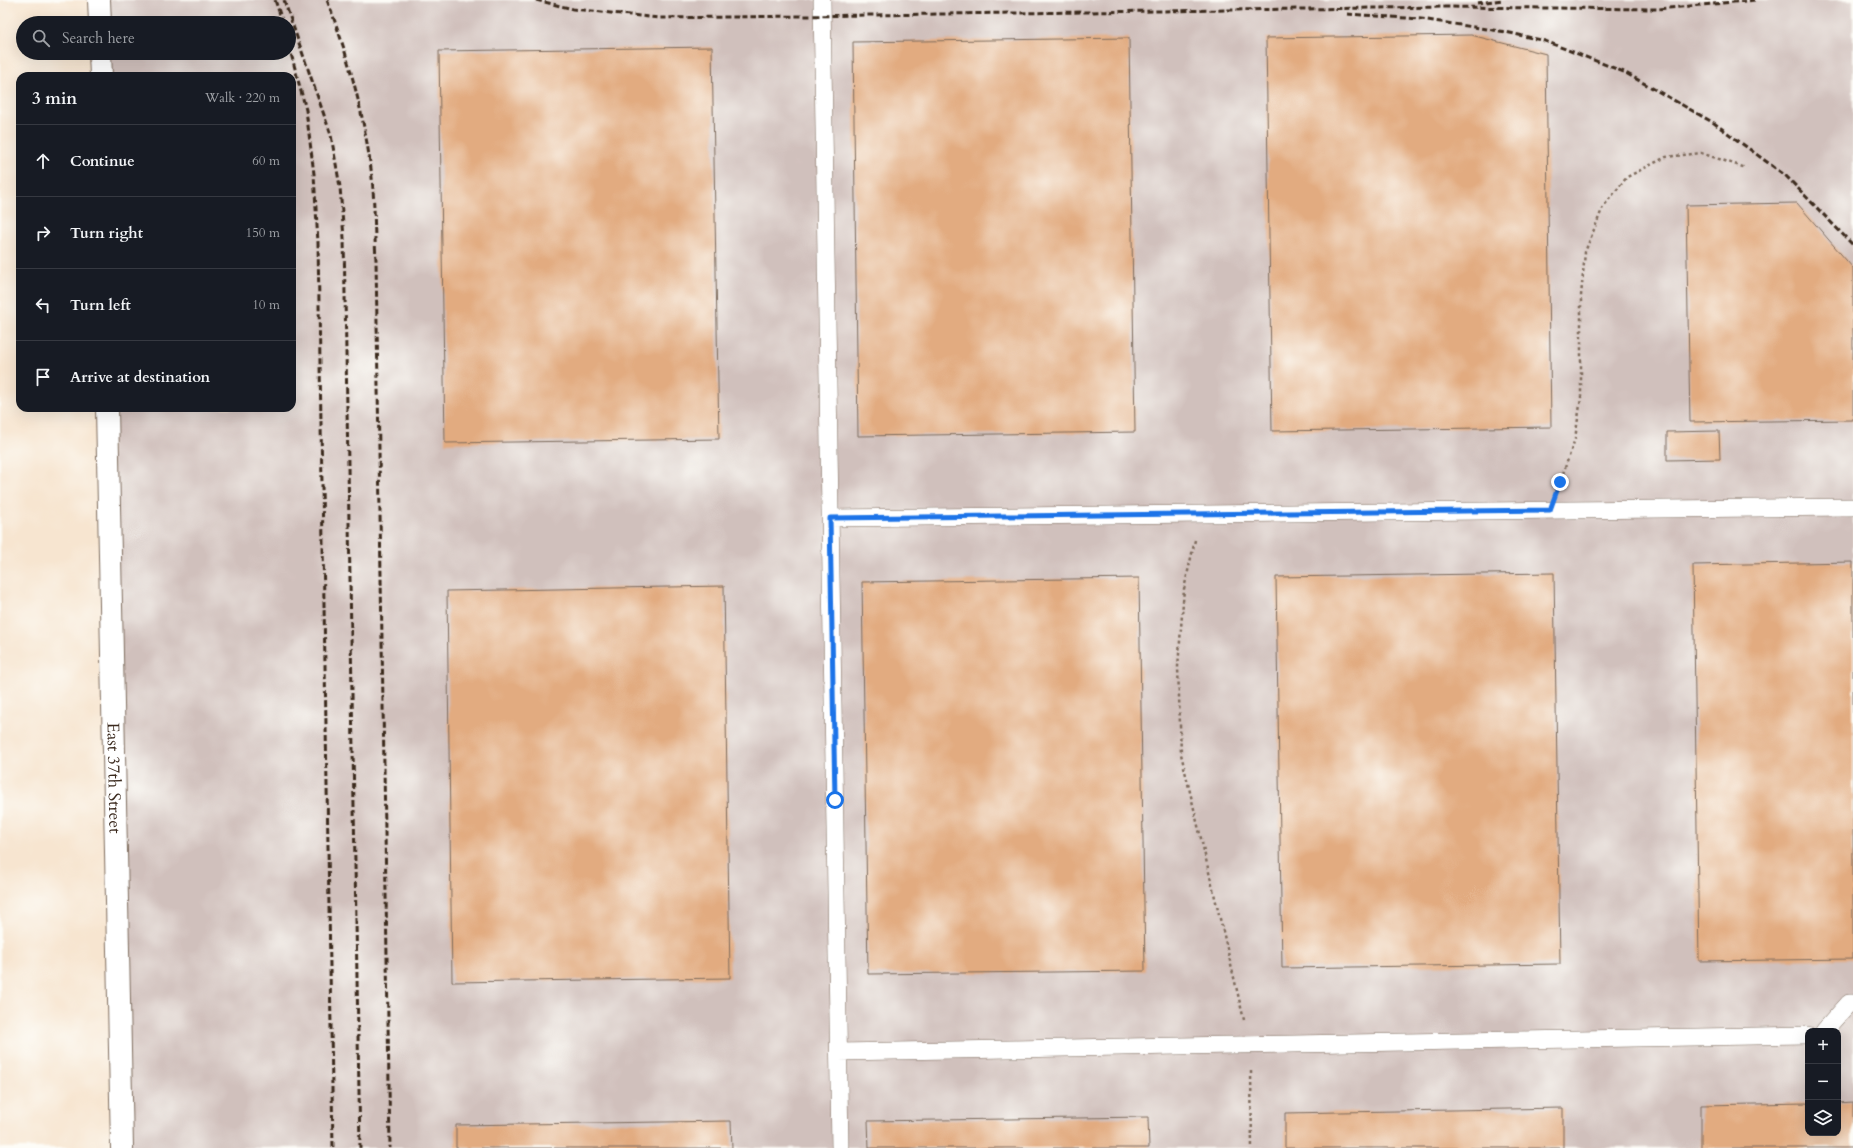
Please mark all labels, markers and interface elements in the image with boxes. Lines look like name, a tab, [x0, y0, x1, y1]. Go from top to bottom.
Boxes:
search box	[16, 16, 296, 60]
icon: search	[30, 27, 52, 49]
text: Search here	[62, 28, 135, 48]
text: 3 min	[32, 87, 77, 110]
text: Walk · 220 m	[205, 89, 280, 107]
icon: ahead	[32, 150, 54, 172]
text: Continue	[70, 151, 135, 171]
text: 60 m	[252, 152, 280, 170]
icon: right	[32, 222, 54, 244]
text: Turn right	[70, 223, 143, 243]
text: 150 m	[246, 224, 280, 242]
icon: left	[32, 294, 54, 316]
text: Turn left	[70, 295, 131, 315]
text: 10 m	[252, 296, 280, 314]
icon: arrive	[32, 366, 54, 388]
text: Arrive at destination	[70, 367, 210, 387]
route end	[1551, 473, 1569, 491]
street label: East 37th Street	[101, 722, 127, 834]
route start	[826, 791, 844, 809]
map controls	[1805, 1028, 1841, 1136]
button: +	[1805, 1028, 1841, 1064]
button: −	[1805, 1064, 1841, 1100]
button: layers	[1805, 1100, 1841, 1136]

